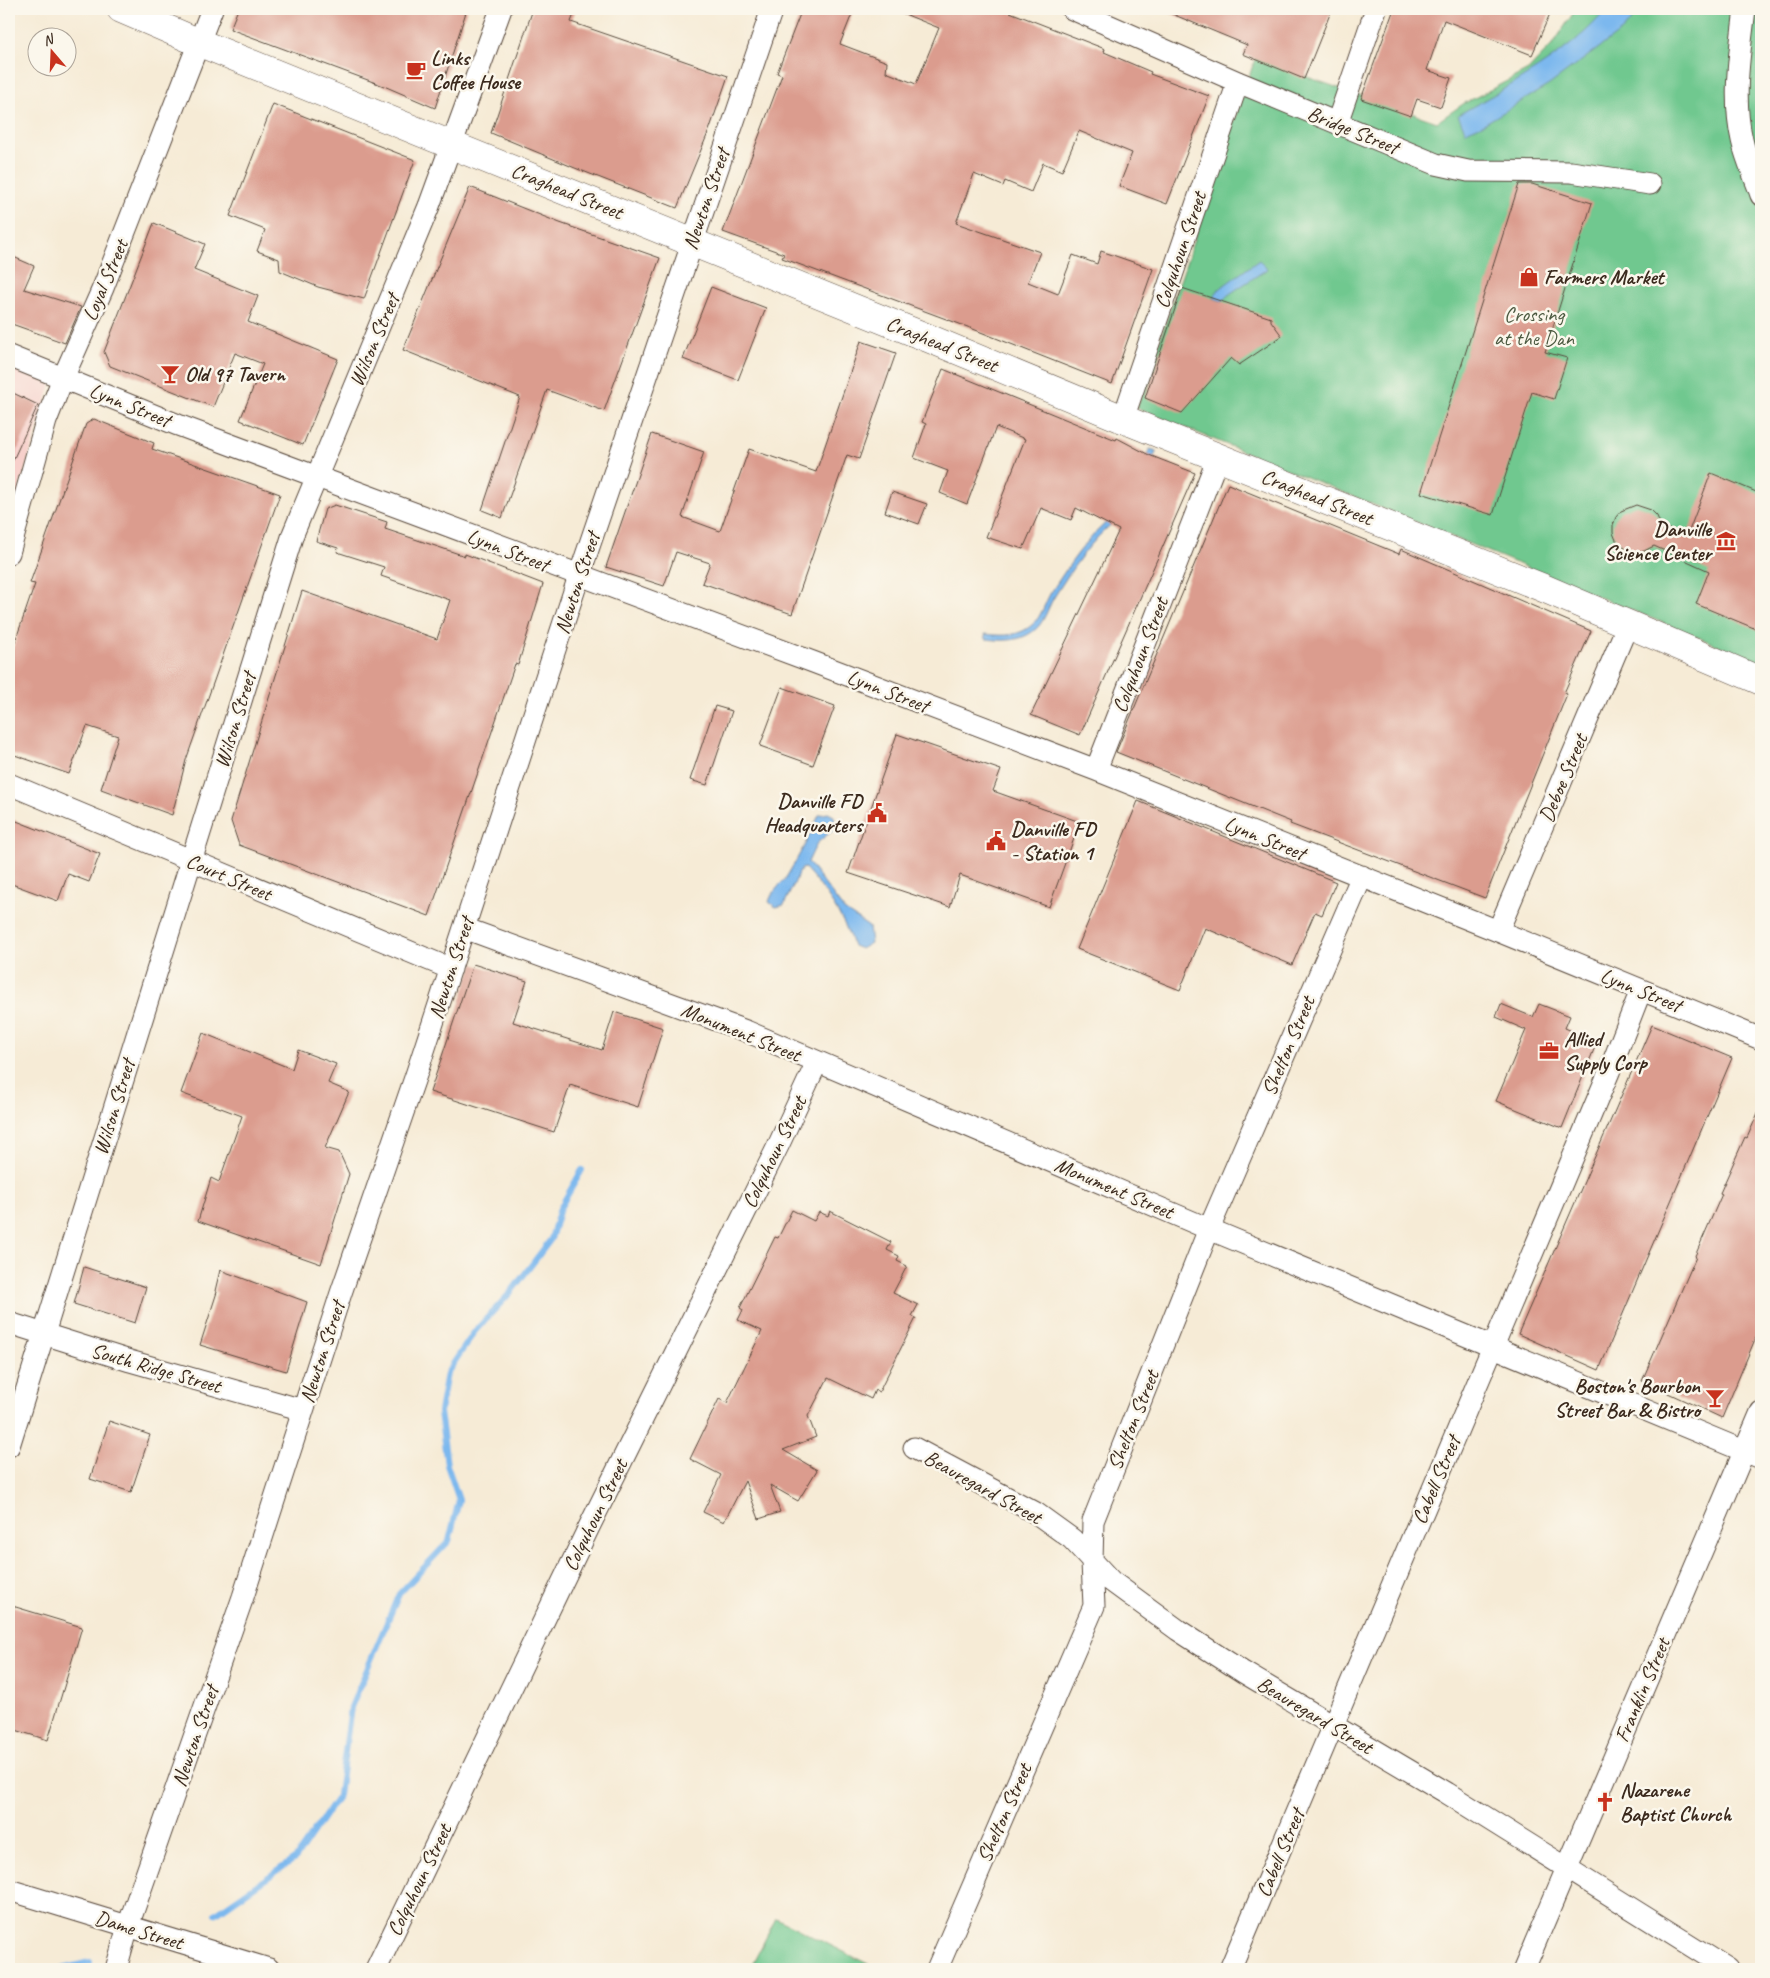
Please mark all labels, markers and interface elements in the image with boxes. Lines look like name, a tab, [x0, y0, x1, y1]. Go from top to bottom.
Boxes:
north arrow	[28, 28, 78, 78]
text: N	[41, 30, 57, 50]
place label: Links Coffee House	[431, 45, 522, 95]
cafe icon: Links Coffee House	[405, 59, 427, 81]
street label: Bridge Street	[1304, 100, 1405, 161]
street label: Newton Street	[677, 142, 736, 253]
street label: Craghead Street	[508, 157, 628, 226]
street label: Colquhoun Street	[1148, 187, 1213, 312]
street label: Loyal Street	[76, 234, 135, 325]
place label: Farmers Market	[1544, 264, 1665, 290]
shop icon: Farmers Market	[1518, 266, 1540, 288]
street label: Wilson Street	[343, 287, 406, 390]
park label: Crossing at the Dan	[1494, 301, 1574, 351]
street label: Craghead Street	[883, 310, 1003, 379]
place label: Old 97 Tavern	[185, 361, 286, 387]
bar icon: Old 97 Tavern	[159, 363, 181, 385]
street label: Lynn Street	[86, 377, 177, 434]
street label: Craghead Street	[1258, 463, 1378, 532]
place label: Danville Science Center	[1604, 516, 1713, 566]
street label: Lynn Street	[464, 523, 555, 578]
street label: Newton Street	[548, 526, 607, 637]
museum icon: Danville Science Center	[1715, 530, 1737, 552]
street label: Colquhoun Street	[1106, 592, 1175, 716]
street label: Lynn Street	[844, 664, 935, 719]
street label: Wilson Street	[208, 666, 263, 771]
street label: Deboe Street	[1533, 728, 1594, 826]
place label: Danville FD Headquarters	[764, 788, 865, 838]
public building icon: Danville FD Headquarters	[866, 802, 888, 824]
street label: Lynn Street	[1221, 810, 1312, 867]
place label: Danville FD - Station 1	[1011, 816, 1097, 866]
public building icon: Danville FD - Station 1	[985, 830, 1007, 852]
street label: Court Street	[182, 847, 277, 907]
street label: Newton Street	[422, 911, 481, 1022]
street label: Lynn Street	[1597, 962, 1688, 1019]
street label: Shelton Street	[1256, 991, 1321, 1099]
street label: Monument Street	[678, 996, 806, 1068]
place label: Allied Supply Corp	[1564, 1026, 1649, 1076]
office icon: Allied Supply Corp	[1538, 1040, 1560, 1062]
street label: Wilson Street	[87, 1053, 142, 1158]
street label: Colquhoun Street	[736, 1090, 813, 1212]
street label: Monument Street	[1051, 1151, 1179, 1225]
street label: Newton Street	[293, 1295, 352, 1406]
street label: South Ridge Street	[88, 1337, 226, 1399]
street label: Shelton Street	[1101, 1365, 1165, 1474]
place label: Boston's Bourbon Street Bar & Bistro	[1554, 1373, 1702, 1423]
bar icon: Boston's Bourbon Street Bar & Bistro	[1704, 1387, 1726, 1409]
street label: Cabell Street	[1406, 1429, 1467, 1528]
street label: Beauregard Street	[920, 1444, 1048, 1531]
street label: Colquhoun Street	[557, 1453, 634, 1575]
street label: Franklin Street	[1608, 1632, 1676, 1746]
street label: Beauregard Street	[1252, 1670, 1379, 1761]
street label: Newton Street	[166, 1679, 225, 1790]
street label: Shelton Street	[971, 1758, 1038, 1866]
place label: Nazarene Baptist Church	[1620, 1777, 1732, 1827]
church icon: Nazarene Baptist Church	[1594, 1791, 1616, 1813]
street label: Cabell Street	[1250, 1802, 1311, 1901]
street label: Colquhoun Street	[381, 1818, 458, 1940]
street label: Dame Street	[92, 1904, 188, 1956]

